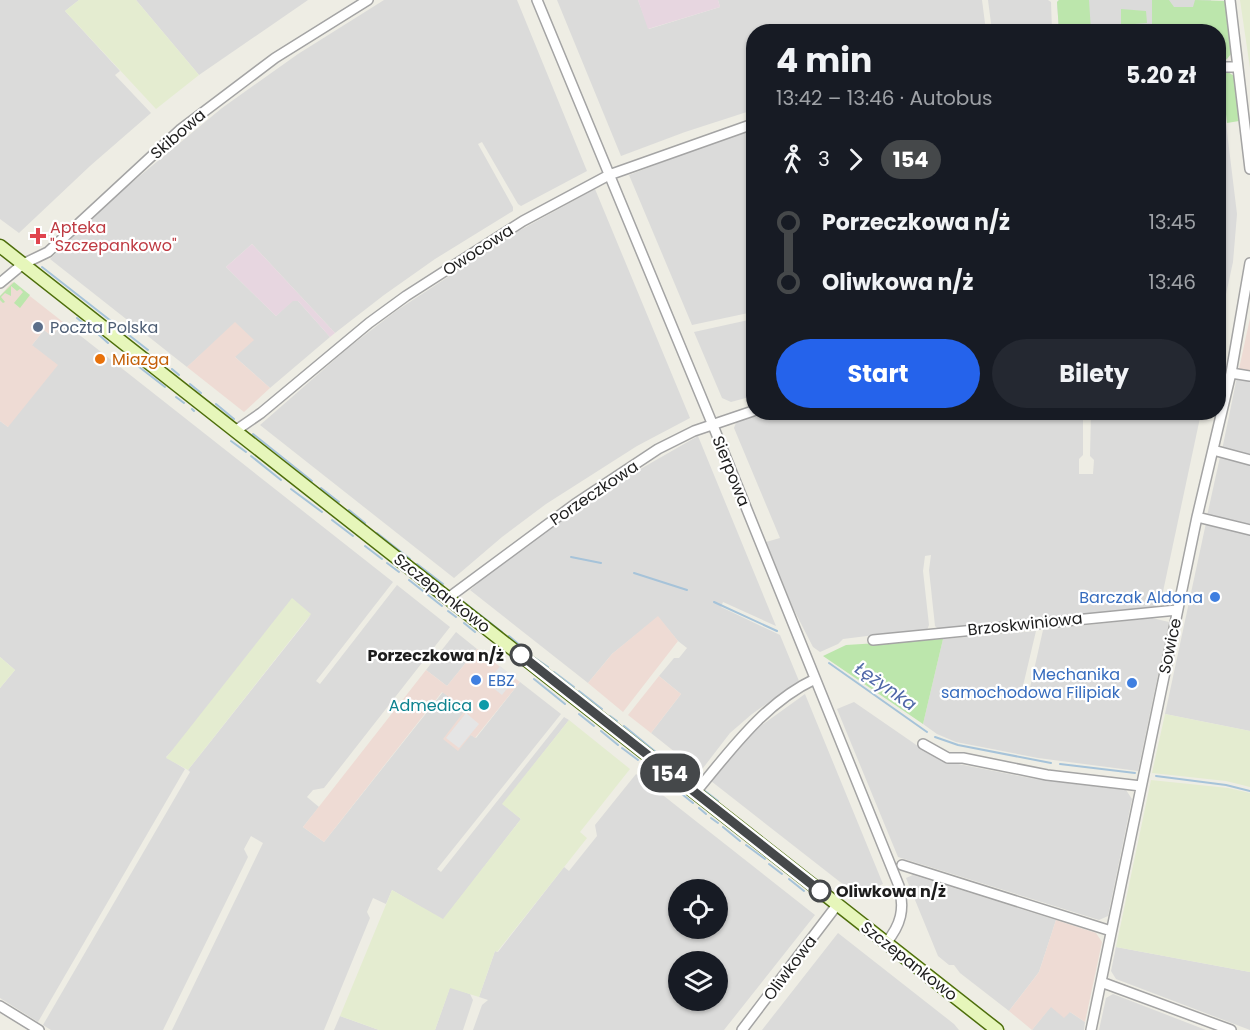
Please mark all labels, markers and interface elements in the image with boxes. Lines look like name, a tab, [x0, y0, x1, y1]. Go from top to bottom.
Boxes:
text: 4 min	[776, 37, 872, 84]
text: 5.20 zł	[1126, 60, 1196, 91]
text: 13:42 – 13:46 · Autobus	[776, 84, 993, 112]
street label: Skibowa	[145, 103, 211, 165]
icon: walk	[776, 143, 809, 176]
icon: forward	[839, 143, 872, 176]
text: 3	[818, 145, 830, 173]
text: 154	[893, 145, 929, 174]
text: Porzeczkowa n/ż	[822, 207, 1010, 238]
text: 13:45	[1148, 208, 1196, 236]
place label: Apteka "Szczepankowo"	[50, 216, 177, 257]
street label: Owocowa	[438, 219, 518, 281]
marker: Apteka "Szczepankowo"	[31, 229, 45, 243]
text: Oliwkowa n/ż	[822, 267, 973, 298]
text: 13:46	[1148, 268, 1196, 296]
place label: Poczta Polska	[50, 316, 158, 339]
marker: Poczta Polska	[31, 320, 45, 334]
button: Start	[776, 339, 980, 408]
button: Bilety	[992, 339, 1196, 408]
place label: Miazga	[112, 348, 169, 371]
marker: Miazga	[93, 352, 107, 366]
street label: Sierpowa	[706, 432, 756, 510]
street label: Porzeczkowa	[545, 455, 643, 531]
street label: Szczepankowo	[389, 548, 495, 638]
place label: Barczak Aldona	[1079, 586, 1203, 609]
marker: Barczak Aldona	[1208, 590, 1222, 604]
street label: Brzoskwiniowa	[966, 607, 1084, 641]
street label: Sowice	[1153, 616, 1187, 676]
place label: Porzeczkowa n/ż	[367, 644, 504, 667]
marker: Porzeczkowa n/ż	[510, 644, 532, 666]
water label: Łężynka	[850, 656, 922, 716]
place label: Mechanika samochodowa Filipiak	[941, 663, 1121, 704]
place label: EBZ	[488, 669, 515, 692]
marker: EBZ	[469, 673, 483, 687]
marker: Mechanika samochodowa Filipiak	[1125, 676, 1139, 690]
place label: Admedica	[389, 694, 472, 717]
marker: Admedica	[477, 698, 491, 712]
line badge: 154	[636, 754, 704, 792]
text: 154	[652, 759, 688, 788]
map controls	[668, 879, 728, 1011]
button: locate	[668, 879, 728, 939]
marker: Oliwkowa n/ż	[809, 880, 831, 902]
place label: Oliwkowa n/ż	[836, 880, 946, 903]
street label: Szczepankowo	[856, 916, 962, 1006]
street label: Oliwkowa	[758, 931, 822, 1005]
button: layers	[668, 951, 728, 1011]

